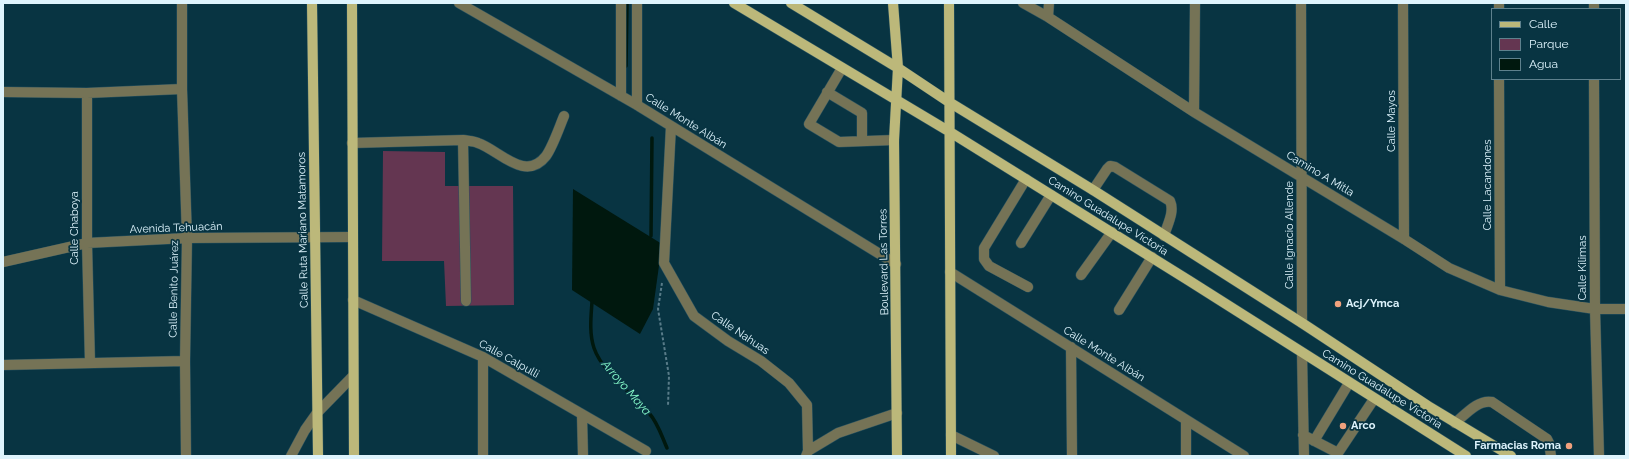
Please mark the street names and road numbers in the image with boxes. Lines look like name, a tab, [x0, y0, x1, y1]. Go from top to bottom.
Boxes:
street label: Calle Mayos	[1385, 90, 1399, 152]
street label: Calle Monte Albán	[643, 91, 729, 151]
street label: Calle Lacandones	[1481, 139, 1495, 231]
street label: Camino A Mitla	[1284, 149, 1356, 199]
street label: Calle Ruta Mariano Matamoros	[295, 152, 311, 308]
street label: Camino Guadalupe Victoria	[1046, 174, 1170, 258]
street label: Calle Ignacio Allende	[1283, 181, 1297, 289]
street label: Calle Chaboya	[68, 191, 82, 265]
street label: Boulevard Las Torres	[876, 209, 892, 315]
street label: Avenida Tehuacán	[129, 220, 223, 236]
street label: Calle Kilimas	[1576, 235, 1590, 301]
street label: Calle Benito Juárez	[167, 240, 181, 338]
street label: Calle Nahuas	[708, 309, 772, 357]
street label: Calle Monte Albán	[1061, 324, 1147, 384]
street label: Calle Calpulli	[476, 337, 542, 381]
street label: Camino Guadalupe Victoria	[1320, 347, 1444, 431]

